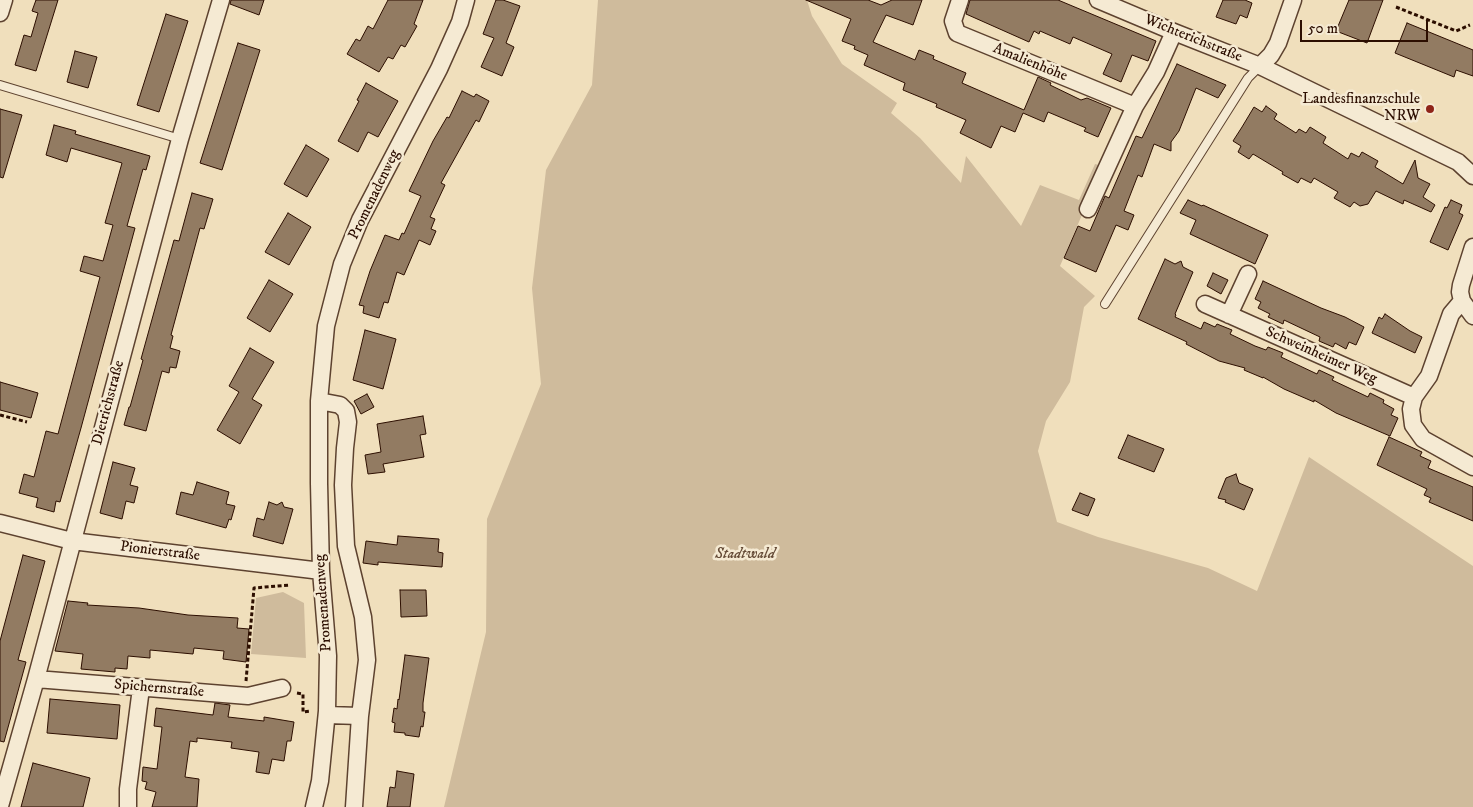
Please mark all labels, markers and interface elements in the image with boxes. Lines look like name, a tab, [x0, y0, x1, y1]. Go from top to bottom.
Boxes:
scale bar	[1303, 10, 1430, 42]
street label: Wichterichstraße	[1142, 11, 1244, 67]
text: 50 m	[1308, 19, 1338, 38]
street label: Amalienhöhe	[990, 40, 1070, 86]
place label: Landesfinanzschule NRW	[1302, 91, 1420, 126]
marker: Landesfinanzschule NRW	[1424, 103, 1436, 115]
street label: Promenadenweg	[345, 147, 405, 243]
street label: Schweinheimer Weg	[1262, 323, 1380, 389]
street label: Dietrichstraße	[89, 359, 129, 447]
street label: Pionierstraße	[119, 538, 201, 566]
park label: Stadtwald	[715, 546, 775, 564]
street label: Promenadenweg	[312, 554, 336, 652]
street label: Spichernstraße	[113, 676, 205, 702]

